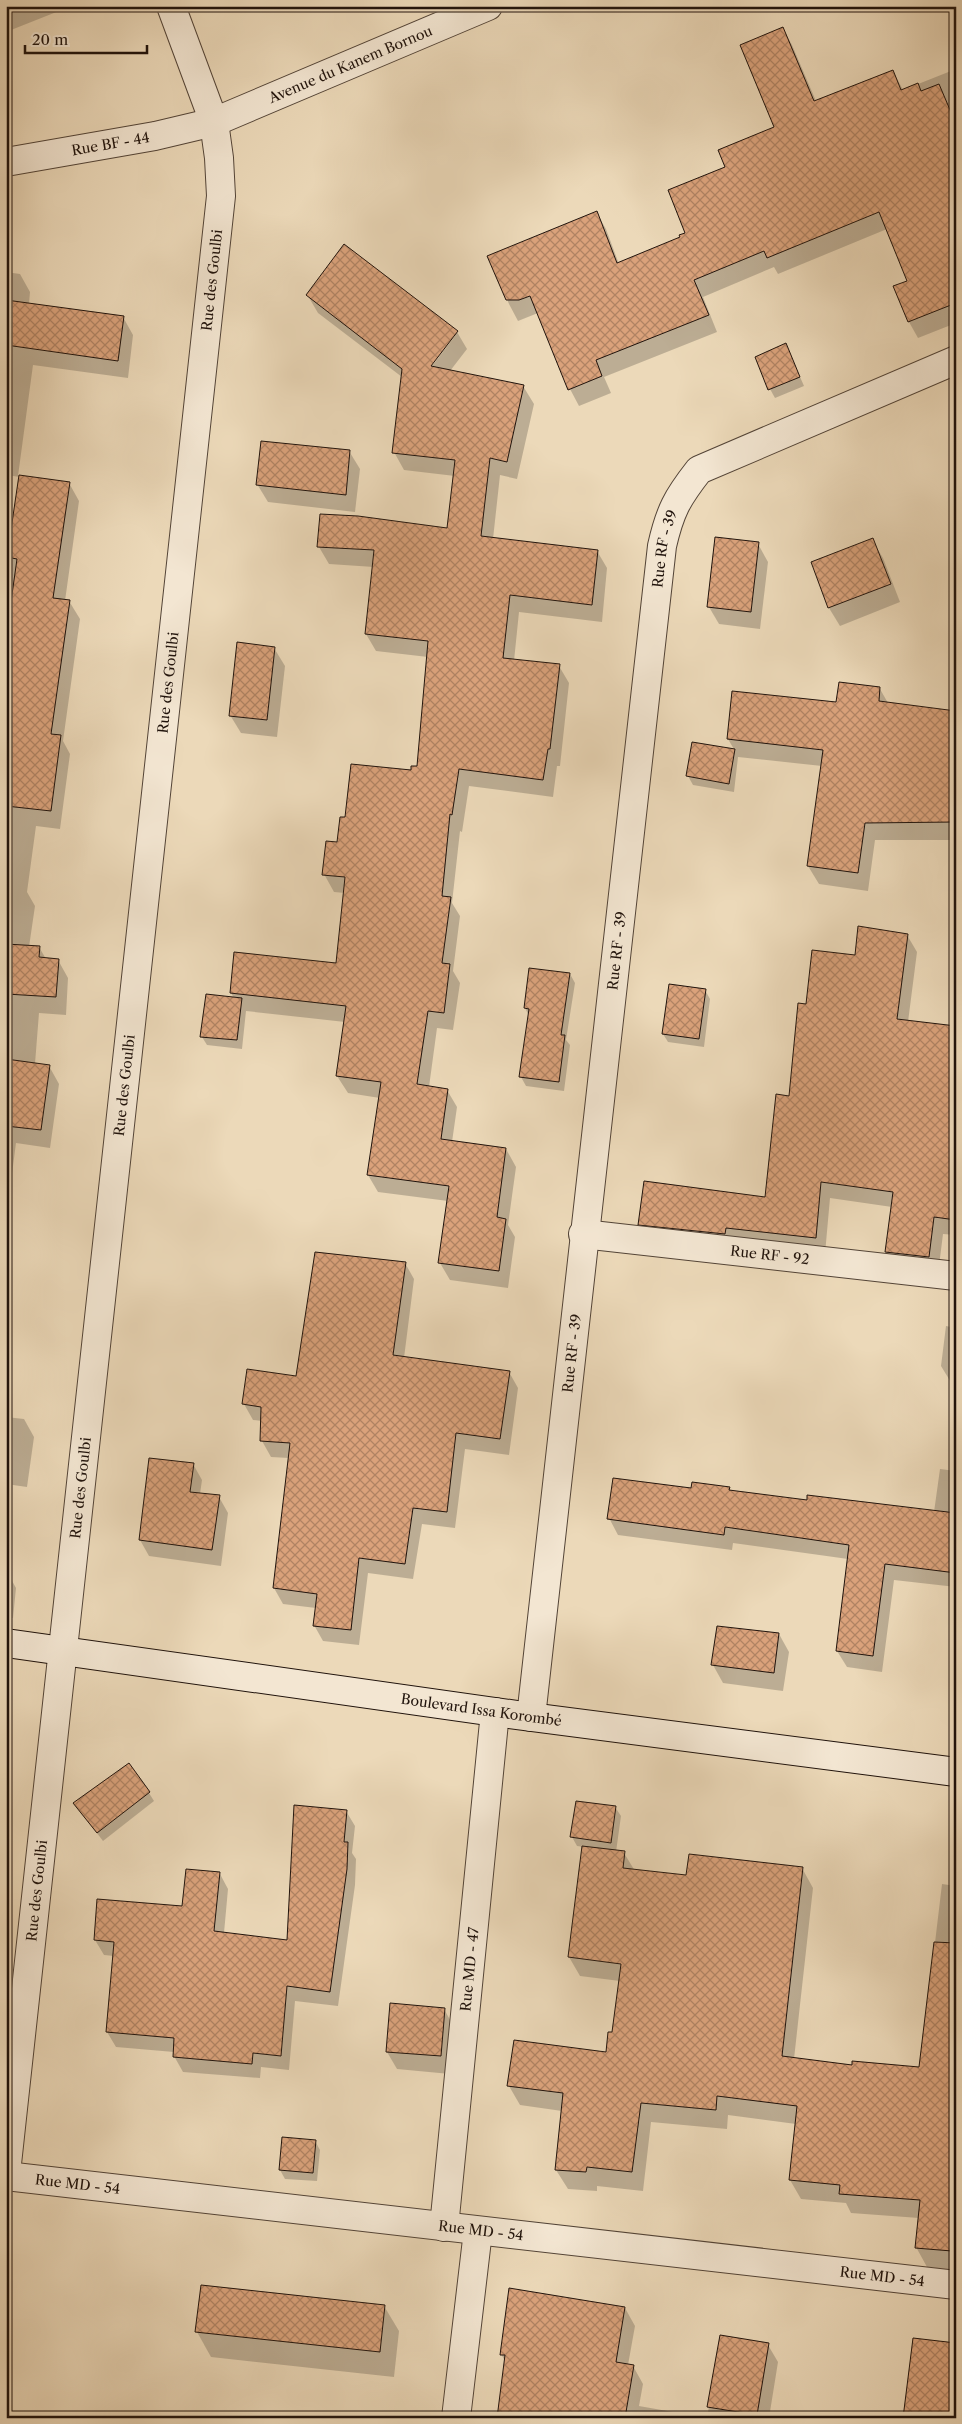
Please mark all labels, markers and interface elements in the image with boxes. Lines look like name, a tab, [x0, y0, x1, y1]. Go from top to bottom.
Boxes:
street label: Avenue du Kanem Bornou	[265, 21, 435, 107]
scale bar	[25, 22, 148, 54]
text: 20 m	[32, 30, 68, 49]
street label: Rue BF - 44	[70, 128, 151, 159]
street label: Rue des Goulbi	[197, 228, 226, 332]
street label: Rue RF - 39	[648, 507, 681, 589]
street label: Rue des Goulbi	[154, 631, 183, 734]
street label: Rue RF - 39	[603, 910, 630, 991]
street label: Rue des Goulbi	[110, 1034, 139, 1137]
street label: Rue RF - 92	[729, 1242, 810, 1268]
street label: Rue RF - 39	[558, 1313, 585, 1394]
street label: Rue des Goulbi	[66, 1436, 95, 1540]
street label: Boulevard Issa Korombé	[400, 1690, 563, 1730]
street label: Rue des Goulbi	[22, 1839, 51, 1942]
street label: Rue MD - 47	[456, 1926, 483, 2012]
street label: Rue MD - 54	[34, 2170, 121, 2198]
street label: Rue MD - 54	[437, 2217, 524, 2244]
street label: Rue MD - 54	[839, 2263, 926, 2290]

